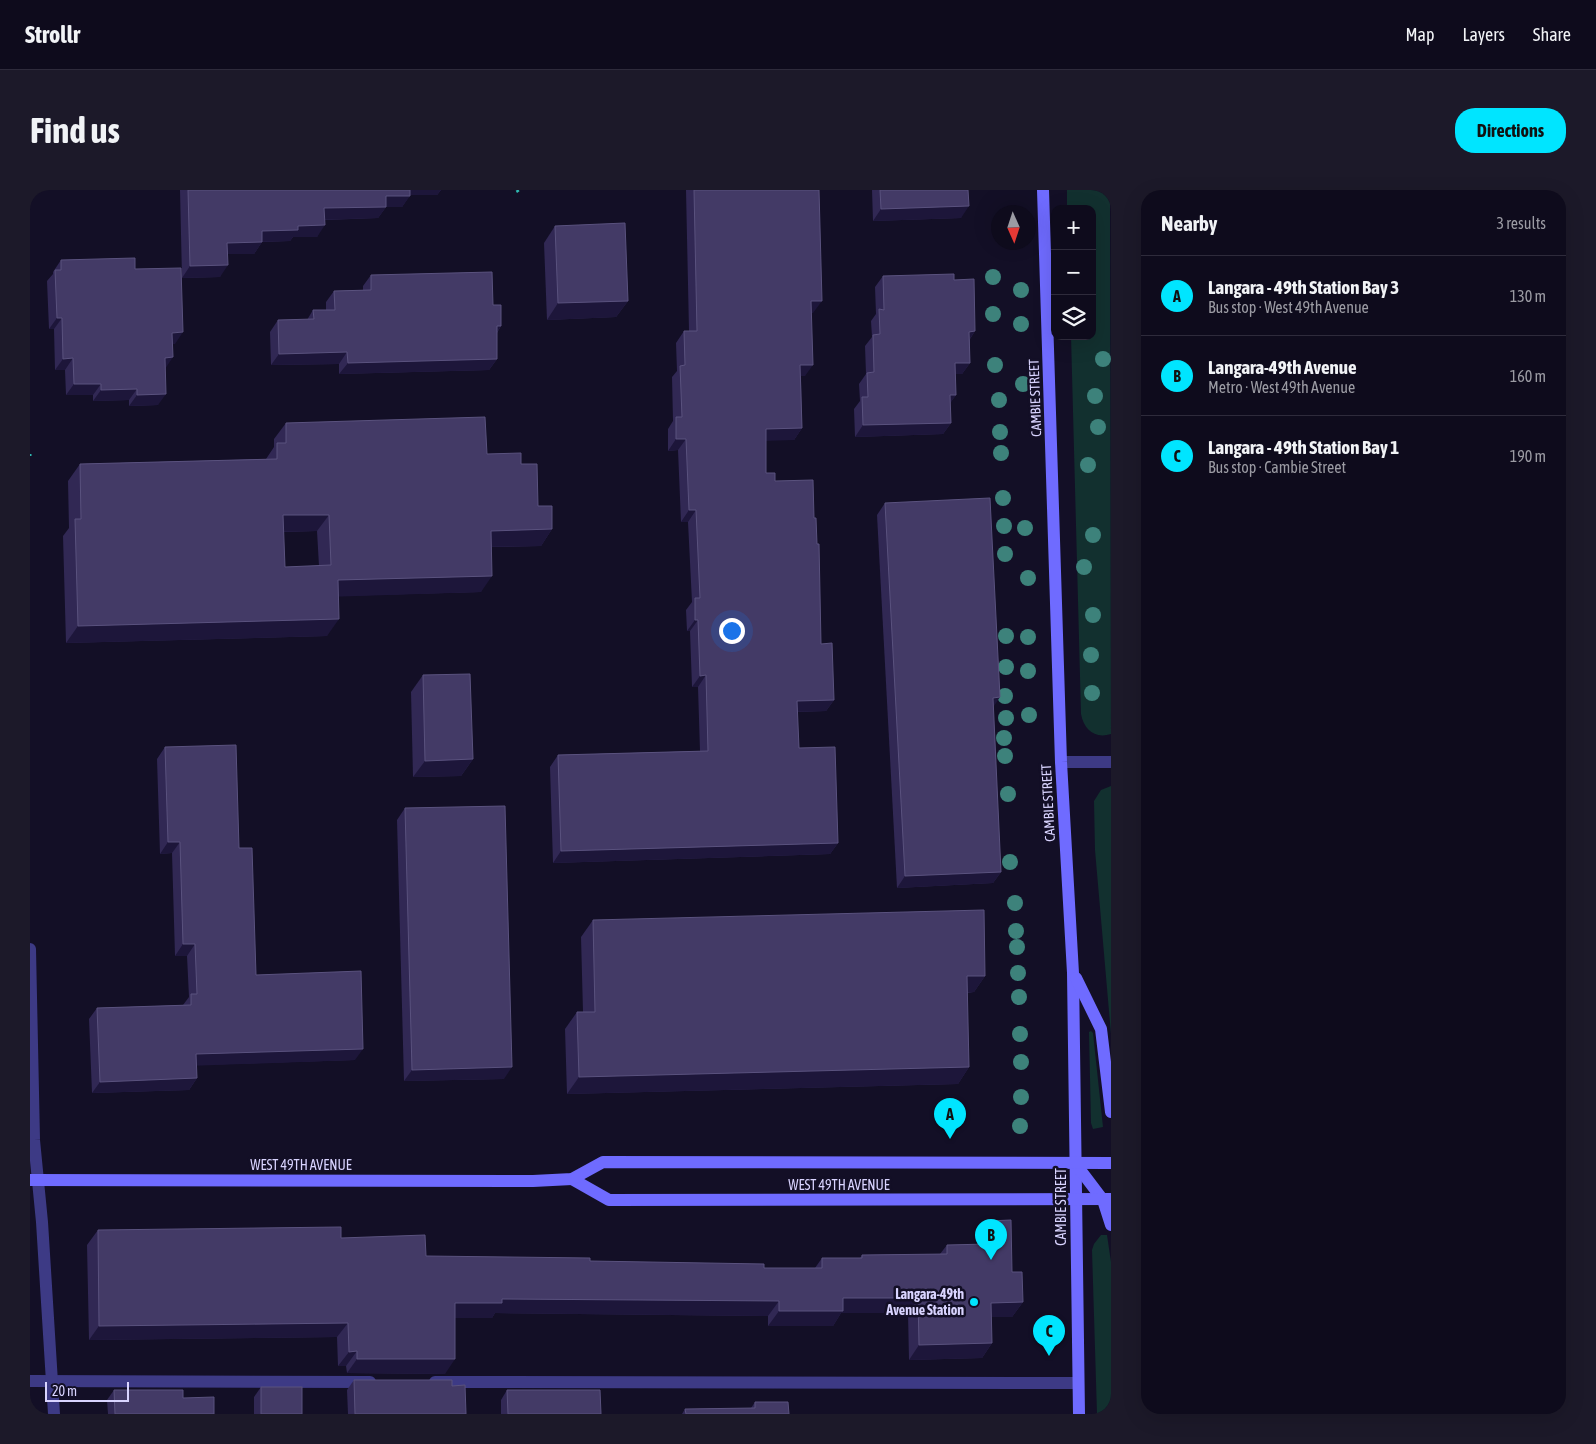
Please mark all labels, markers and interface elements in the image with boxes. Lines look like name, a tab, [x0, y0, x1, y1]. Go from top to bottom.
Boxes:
text: Strollr	[25, 21, 80, 48]
text: Map	[1405, 24, 1434, 45]
text: Layers	[1462, 24, 1505, 45]
text: Share	[1533, 24, 1571, 45]
button: Directions	[1455, 108, 1566, 153]
text: Find us	[30, 110, 120, 150]
north arrow	[991, 205, 1036, 250]
map controls	[1051, 205, 1096, 340]
button: +	[1051, 205, 1096, 250]
text: Nearby	[1161, 211, 1217, 235]
text: 3 results	[1496, 214, 1546, 232]
button: −	[1051, 250, 1096, 295]
text: Langara - 49th Station Bay 3	[1208, 276, 1399, 298]
text: A	[1173, 287, 1181, 305]
text: 130 m	[1510, 287, 1546, 305]
button: layers	[1051, 295, 1096, 340]
text: Bus stop · West 49th Avenue	[1208, 298, 1369, 316]
text: Langara-49th Avenue	[1208, 356, 1357, 378]
street label: CAMBIE STREET	[1026, 359, 1044, 437]
text: B	[1173, 367, 1181, 385]
text: 160 m	[1510, 367, 1546, 385]
text: Metro · West 49th Avenue	[1208, 378, 1355, 396]
text: Langara - 49th Station Bay 1	[1208, 436, 1399, 458]
text: C	[1173, 447, 1181, 465]
text: 190 m	[1510, 447, 1546, 465]
text: Bus stop · Cambie Street	[1208, 458, 1346, 476]
your location	[719, 618, 745, 644]
street label: CAMBIE STREET	[1038, 764, 1058, 842]
pin: A	[934, 1098, 966, 1139]
street label: WEST 49TH AVENUE	[250, 1157, 352, 1173]
street label: CAMBIE STREET	[1053, 1168, 1069, 1246]
street label: WEST 49TH AVENUE	[788, 1177, 890, 1193]
pin: B	[975, 1219, 1007, 1260]
place label: Langara-49th Avenue Station	[885, 1286, 964, 1318]
marker: Langara-49th Avenue Station	[968, 1296, 980, 1308]
pin: C	[1033, 1315, 1065, 1356]
scale bar	[45, 1379, 129, 1402]
text: 20 m	[52, 1383, 77, 1399]

